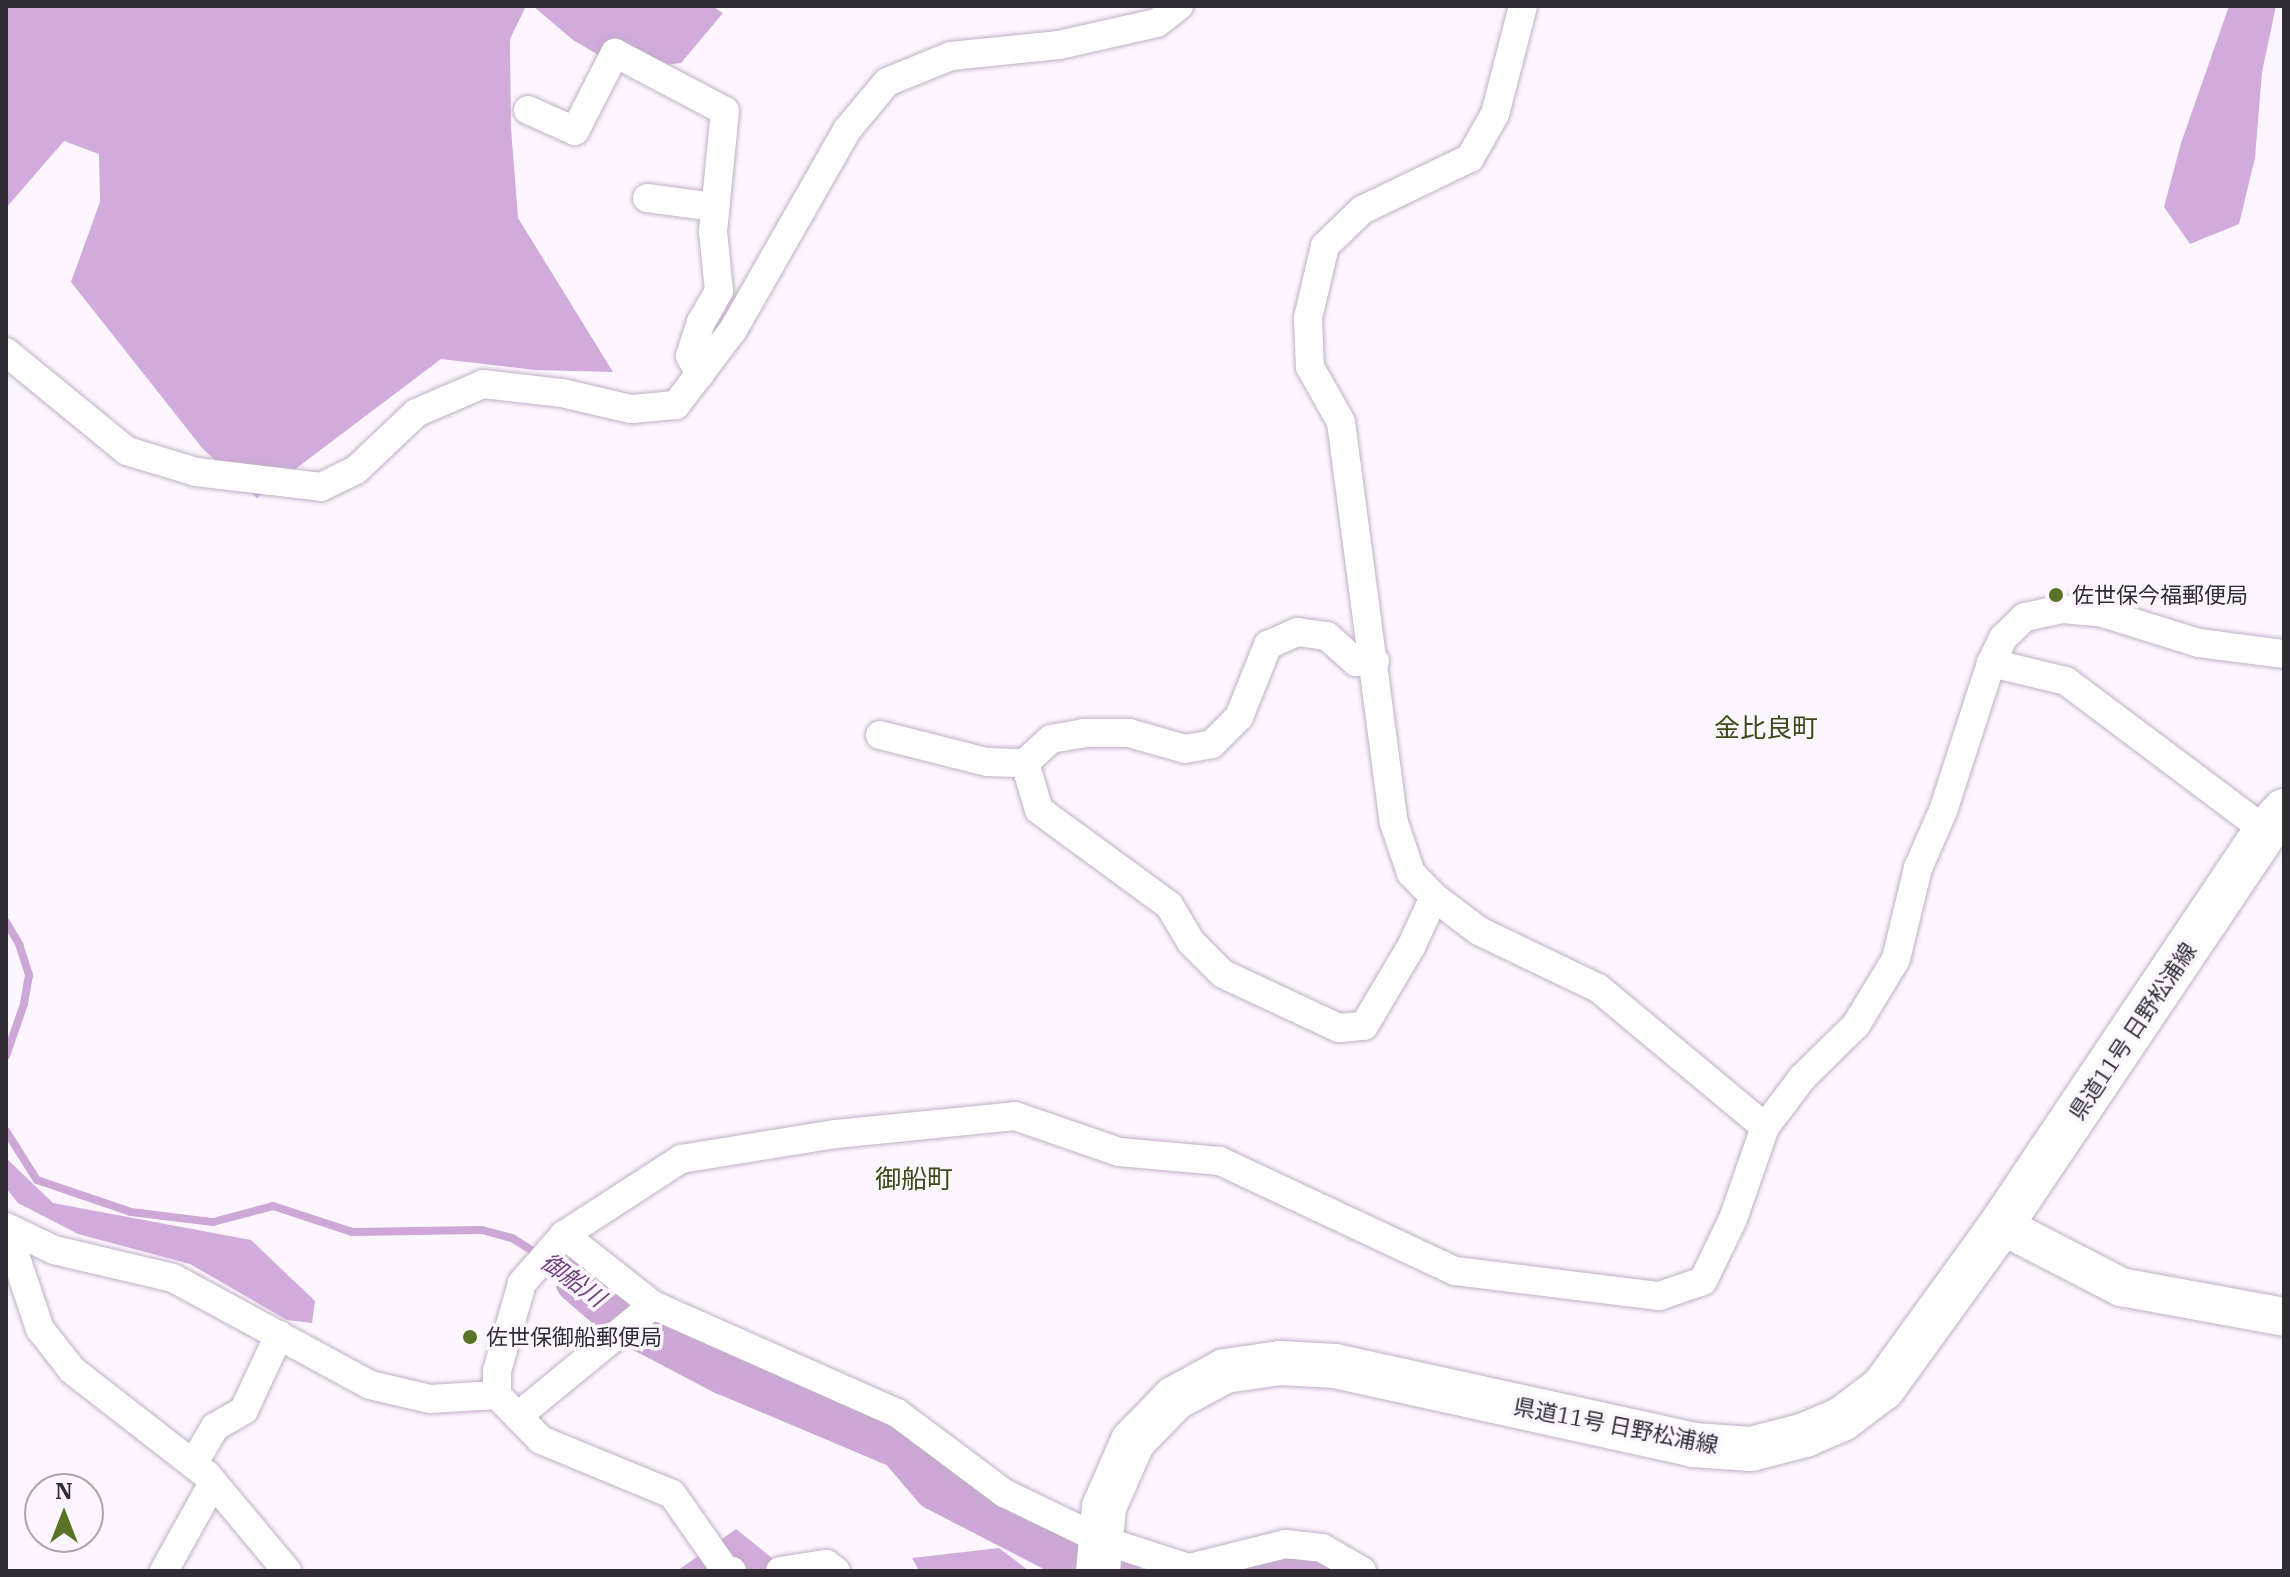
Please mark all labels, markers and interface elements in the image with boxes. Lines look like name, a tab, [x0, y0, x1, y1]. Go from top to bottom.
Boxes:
place label: 佐世保今福郵便局	[2072, 582, 2248, 608]
marker: 佐世保今福郵便局	[2047, 586, 2065, 604]
district label: 金比良町	[1714, 712, 1818, 744]
street label: 県道11号 日野松浦線	[2063, 938, 2201, 1124]
district label: 御船町	[875, 1163, 953, 1195]
water label: 御船川	[535, 1247, 611, 1313]
place label: 佐世保御船郵便局	[486, 1324, 662, 1350]
marker: 佐世保御船郵便局	[461, 1328, 479, 1346]
street label: 県道11号 日野松浦線	[1512, 1392, 1720, 1458]
north arrow	[24, 1473, 104, 1553]
text: N	[55, 1476, 73, 1505]

